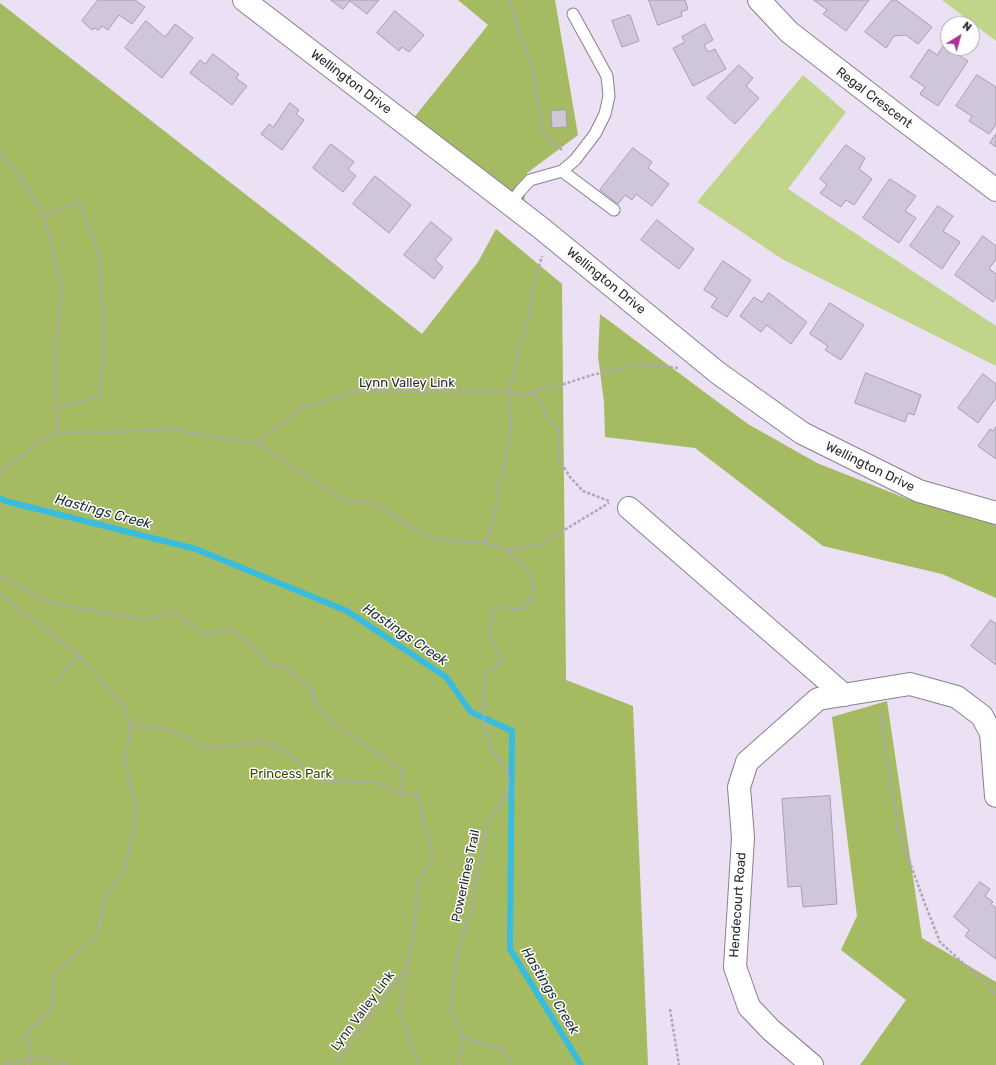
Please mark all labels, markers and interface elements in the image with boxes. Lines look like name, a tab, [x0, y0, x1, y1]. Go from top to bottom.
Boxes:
north arrow	[940, 16, 980, 56]
text: N	[960, 19, 974, 34]
street label: Wellington Drive	[307, 46, 395, 118]
street label: Regal Crescent	[833, 64, 915, 132]
street label: Wellington Drive	[563, 244, 649, 318]
street label: Lynn Valley Link	[359, 375, 455, 391]
street label: Wellington Drive	[823, 439, 917, 495]
water label: Hastings Creek	[53, 491, 153, 533]
water label: Hastings Creek	[359, 600, 451, 670]
park label: Princess Park	[250, 766, 332, 782]
street label: Powerlines Trail	[449, 828, 483, 924]
street label: Hendecourt Road	[727, 852, 749, 958]
water label: Hastings Creek	[517, 944, 583, 1038]
street label: Lynn Valley Link	[328, 968, 398, 1054]

